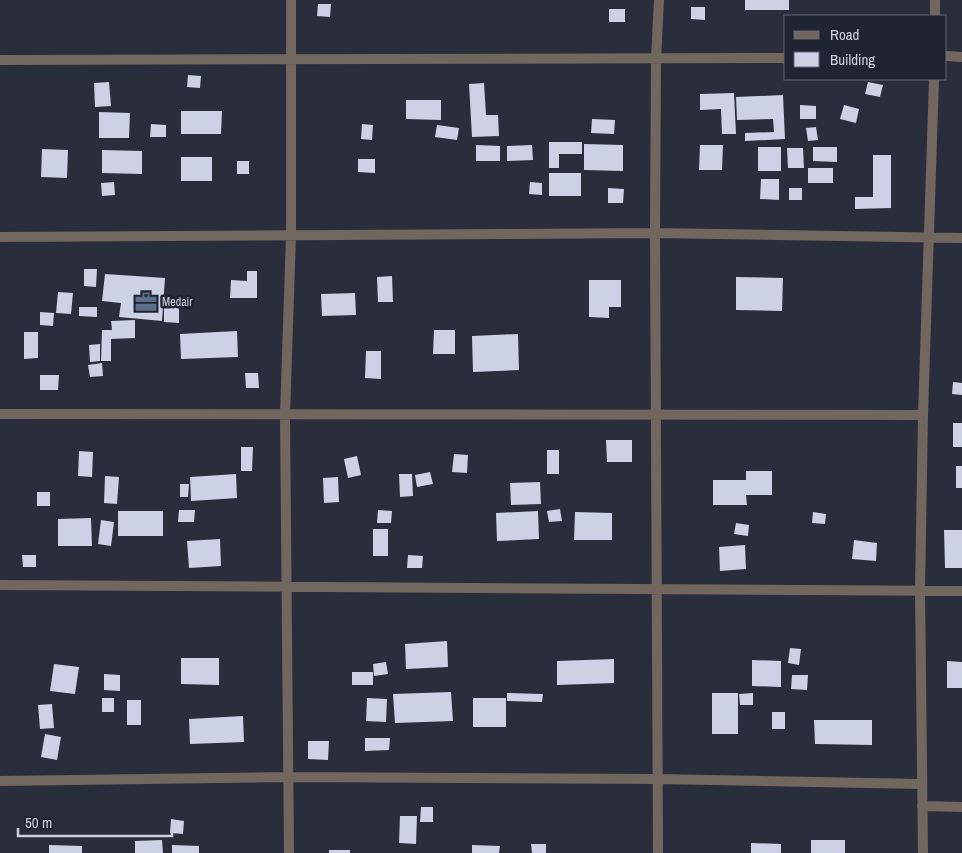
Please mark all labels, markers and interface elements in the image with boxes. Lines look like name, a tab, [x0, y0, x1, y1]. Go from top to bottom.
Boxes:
legend	[784, 15, 947, 80]
text: Road	[830, 24, 859, 45]
text: Building	[830, 49, 875, 70]
office icon: Medair	[133, 289, 159, 315]
place label: Medair	[162, 294, 193, 310]
scale bar	[18, 806, 171, 838]
text: 50 m	[25, 812, 52, 833]

